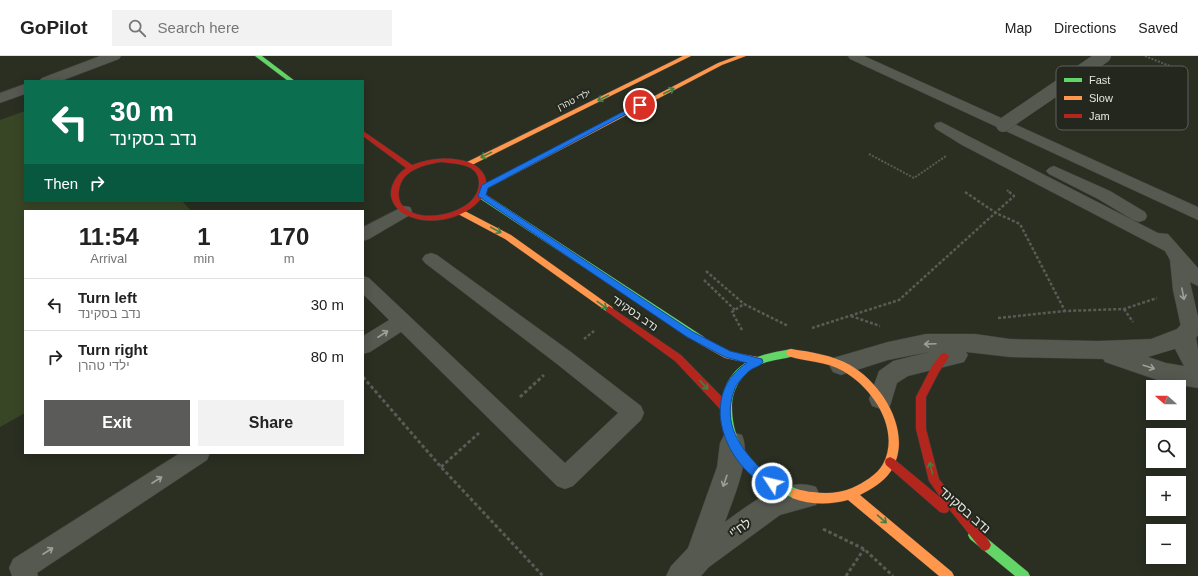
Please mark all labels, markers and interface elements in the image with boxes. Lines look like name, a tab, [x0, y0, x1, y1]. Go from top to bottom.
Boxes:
search box	[112, 10, 392, 46]
text: GoPilot	[20, 17, 88, 38]
icon: search	[126, 17, 148, 39]
text: Search here	[158, 19, 239, 36]
text: Map	[1005, 20, 1032, 36]
text: Directions	[1054, 20, 1116, 36]
text: Saved	[1138, 20, 1178, 36]
legend	[1056, 66, 1188, 130]
text: Fast	[1089, 74, 1110, 86]
one-way arrow	[662, 86, 674, 94]
street label: ילדי טהרן	[556, 88, 592, 112]
pin	[623, 88, 657, 122]
text: Slow	[1089, 92, 1113, 104]
icon: arrive	[629, 94, 651, 116]
one-way arrow	[597, 95, 609, 102]
icon: left	[44, 96, 96, 148]
text: 30 m	[110, 96, 174, 127]
text: Jam	[1089, 110, 1110, 122]
text: נדב בסקינד	[110, 129, 197, 149]
one-way arrow	[480, 151, 492, 159]
icon: right	[86, 172, 108, 194]
text: Then	[44, 175, 78, 192]
text: 11:54	[79, 223, 139, 250]
text: 1	[197, 223, 211, 250]
text: 170	[269, 223, 309, 250]
one-way arrow	[489, 227, 501, 235]
text: Arrival	[90, 251, 127, 266]
text: min	[194, 251, 214, 266]
text: m	[284, 251, 295, 266]
one-way arrow	[1179, 287, 1187, 300]
text: Turn left	[78, 289, 137, 306]
street label: נדב בסקינד	[610, 293, 660, 333]
icon: left	[44, 294, 66, 316]
text: 30 m	[311, 296, 344, 313]
one-way arrow	[596, 301, 607, 309]
text: נדב בסקינד	[78, 306, 141, 321]
one-way arrow	[377, 330, 388, 338]
one-way arrow	[924, 340, 937, 347]
text: Turn right	[78, 341, 148, 358]
icon: right	[44, 346, 66, 368]
text: 80 m	[311, 348, 344, 365]
text: ילדי טהרן	[78, 358, 130, 373]
one-way arrow	[1142, 364, 1155, 371]
one-way arrow	[699, 380, 708, 390]
north arrow	[1146, 380, 1186, 420]
map controls	[1146, 380, 1186, 564]
button: Exit	[44, 400, 190, 446]
button: Share	[198, 400, 344, 446]
button: search	[1146, 428, 1186, 468]
position arrow	[751, 462, 793, 504]
one-way arrow	[926, 462, 934, 475]
one-way arrow	[721, 474, 728, 487]
one-way arrow	[151, 476, 163, 484]
button: +	[1146, 476, 1186, 516]
street label: נדב בסקינד	[936, 484, 994, 536]
street label: לח"י	[726, 515, 754, 541]
one-way arrow	[876, 515, 887, 524]
button: −	[1146, 524, 1186, 564]
one-way arrow	[42, 547, 54, 555]

